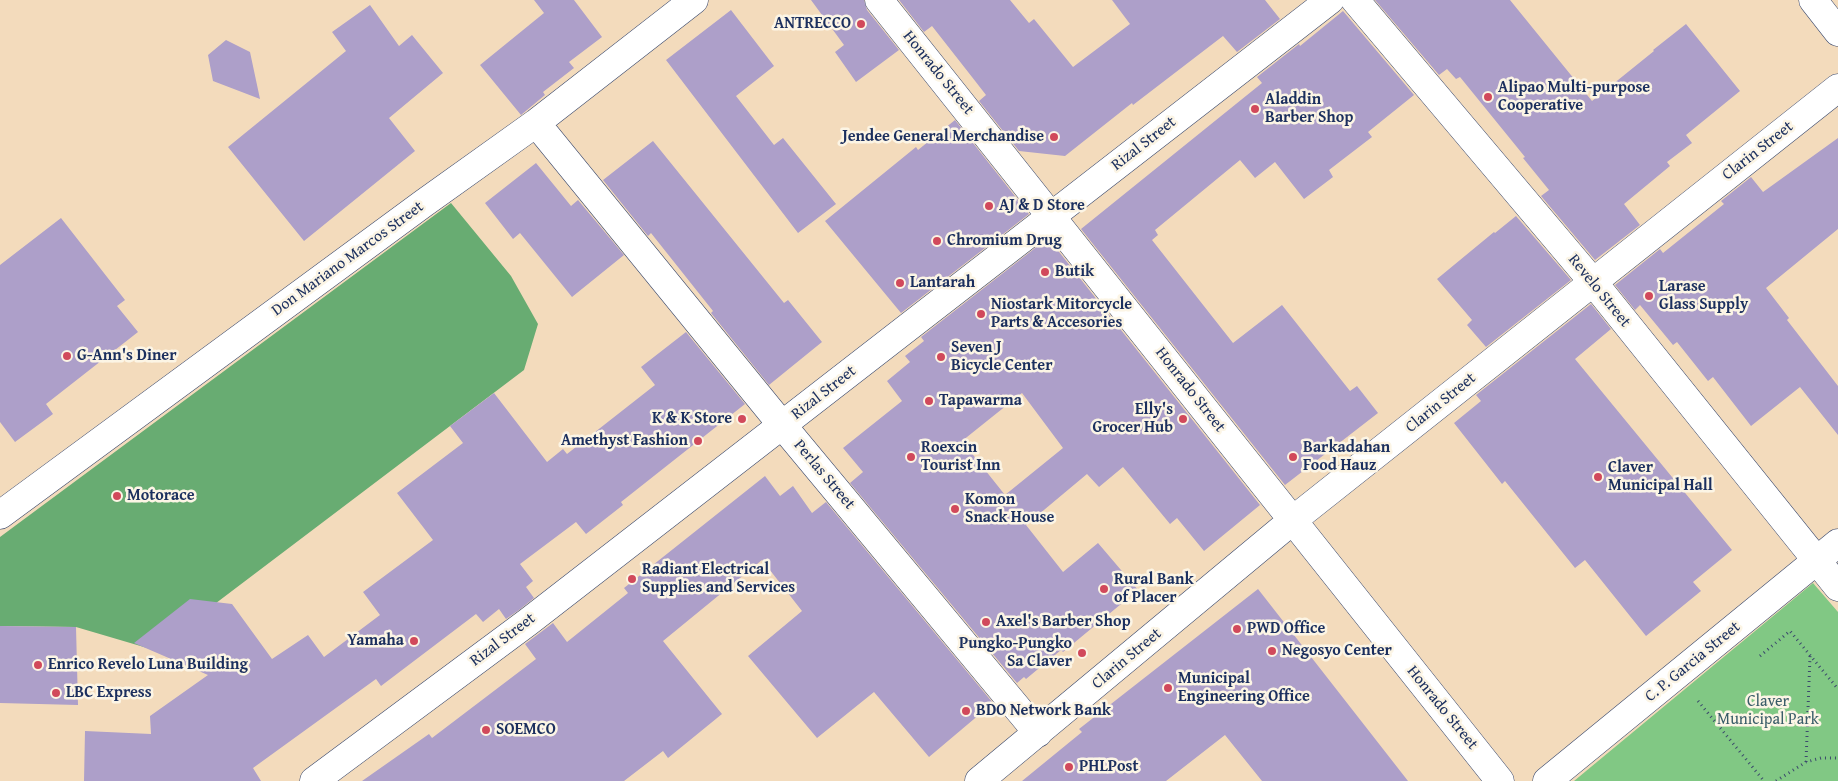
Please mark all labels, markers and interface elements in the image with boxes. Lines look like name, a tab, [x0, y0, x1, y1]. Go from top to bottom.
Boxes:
place label: ANTRECCO	[774, 14, 851, 34]
marker: ANTRECCO	[855, 18, 867, 30]
street label: Honrado Street	[898, 27, 978, 119]
place label: Alipao Multi-purpose Cooperative	[1498, 78, 1650, 116]
place label: Aladdin Barber Shop	[1265, 90, 1353, 128]
marker: Alipao Multi-purpose Cooperative	[1482, 91, 1494, 103]
marker: Aladdin Barber Shop	[1249, 103, 1261, 115]
street label: Rizal Street	[1108, 113, 1180, 175]
street label: Clarin Street	[1719, 117, 1797, 185]
place label: Jendee General Merchandise	[842, 127, 1044, 147]
marker: Jendee General Merchandise	[1048, 131, 1060, 143]
place label: AJ & D Store	[999, 196, 1085, 216]
street label: Don Mariano Marcos Street	[268, 197, 428, 321]
marker: AJ & D Store	[983, 200, 995, 212]
place label: Chromium Drug	[947, 231, 1062, 251]
marker: Chromium Drug	[931, 235, 943, 247]
street label: Revelo Street	[1564, 251, 1634, 331]
place label: Butik	[1055, 262, 1094, 282]
marker: Butik	[1039, 266, 1051, 278]
place label: Lantarah	[910, 273, 975, 293]
marker: Lantarah	[894, 277, 906, 289]
place label: Larase Glass Supply	[1659, 277, 1748, 315]
marker: Larase Glass Supply	[1643, 290, 1655, 302]
place label: Niostark Mitorcycle Parts & Accesories	[991, 295, 1132, 333]
marker: Niostark Mitorcycle Parts & Accesories	[975, 308, 987, 320]
place label: Seven J Bicycle Center	[951, 338, 1053, 376]
street label: Honrado Street	[1151, 344, 1229, 436]
place label: G-Ann's Diner	[77, 346, 177, 366]
marker: G-Ann's Diner	[61, 350, 73, 362]
marker: Seven J Bicycle Center	[935, 351, 947, 363]
street label: Rizal Street	[788, 362, 860, 424]
street label: Clarin Street	[1402, 369, 1480, 437]
place label: Tapawarma	[939, 391, 1022, 411]
marker: Tapawarma	[923, 395, 935, 407]
place label: Elly's Grocer Hub	[1093, 400, 1173, 438]
place label: K & K Store	[652, 409, 732, 429]
marker: K & K Store	[736, 413, 748, 425]
marker: Elly's Grocer Hub	[1177, 413, 1189, 425]
place label: Amethyst Fashion	[561, 431, 688, 451]
marker: Amethyst Fashion	[692, 435, 704, 447]
street label: Perlas Street	[789, 436, 859, 514]
place label: Roexcin Tourist Inn	[921, 438, 1001, 476]
place label: Barkadahan Food Hauz	[1303, 438, 1390, 476]
marker: Roexcin Tourist Inn	[905, 451, 917, 463]
marker: Barkadahan Food Hauz	[1287, 451, 1299, 463]
place label: Claver Municipal Hall	[1608, 458, 1713, 496]
marker: Claver Municipal Hall	[1592, 471, 1604, 483]
place label: Motorace	[127, 486, 194, 506]
marker: Motorace	[111, 490, 123, 502]
place label: Komon Snack House	[965, 490, 1054, 528]
marker: Komon Snack House	[949, 503, 961, 515]
place label: Radiant Electrical Supplies and Services	[642, 560, 795, 598]
place label: Rural Bank of Placer	[1114, 570, 1194, 608]
marker: Radiant Electrical Supplies and Services	[626, 573, 638, 585]
marker: Rural Bank of Placer	[1098, 583, 1110, 595]
street label: Rizal Street	[467, 609, 539, 671]
place label: Axel's Barber Shop	[996, 612, 1131, 632]
marker: Axel's Barber Shop	[980, 616, 992, 628]
street label: C. P. Garcia Street	[1641, 618, 1745, 706]
place label: PWD Office	[1247, 619, 1325, 639]
marker: PWD Office	[1231, 623, 1243, 635]
street label: Clarin Street	[1088, 624, 1166, 694]
place label: Yamaha	[347, 631, 404, 651]
place label: Pungko-Pungko Sa Claver	[959, 634, 1072, 672]
marker: Yamaha	[408, 635, 420, 647]
place label: Negosyo Center	[1282, 641, 1392, 661]
marker: Negosyo Center	[1266, 645, 1278, 657]
marker: Pungko-Pungko Sa Claver	[1076, 647, 1088, 659]
place label: Enrico Revelo Luna Building	[48, 655, 248, 675]
marker: Enrico Revelo Luna Building	[32, 659, 44, 671]
street label: Honrado Street	[1402, 662, 1482, 754]
place label: Municipal Engineering Office	[1178, 669, 1310, 707]
marker: Municipal Engineering Office	[1162, 682, 1174, 694]
place label: LBC Express	[66, 683, 152, 703]
marker: LBC Express	[50, 687, 62, 699]
park label: Claver Municipal Park	[1717, 692, 1819, 730]
place label: BDO Network Bank	[976, 701, 1111, 721]
marker: BDO Network Bank	[960, 705, 972, 717]
place label: SOEMCO	[496, 720, 556, 740]
marker: SOEMCO	[480, 724, 492, 736]
place label: PHLPost	[1079, 757, 1138, 777]
marker: PHLPost	[1063, 761, 1075, 773]

